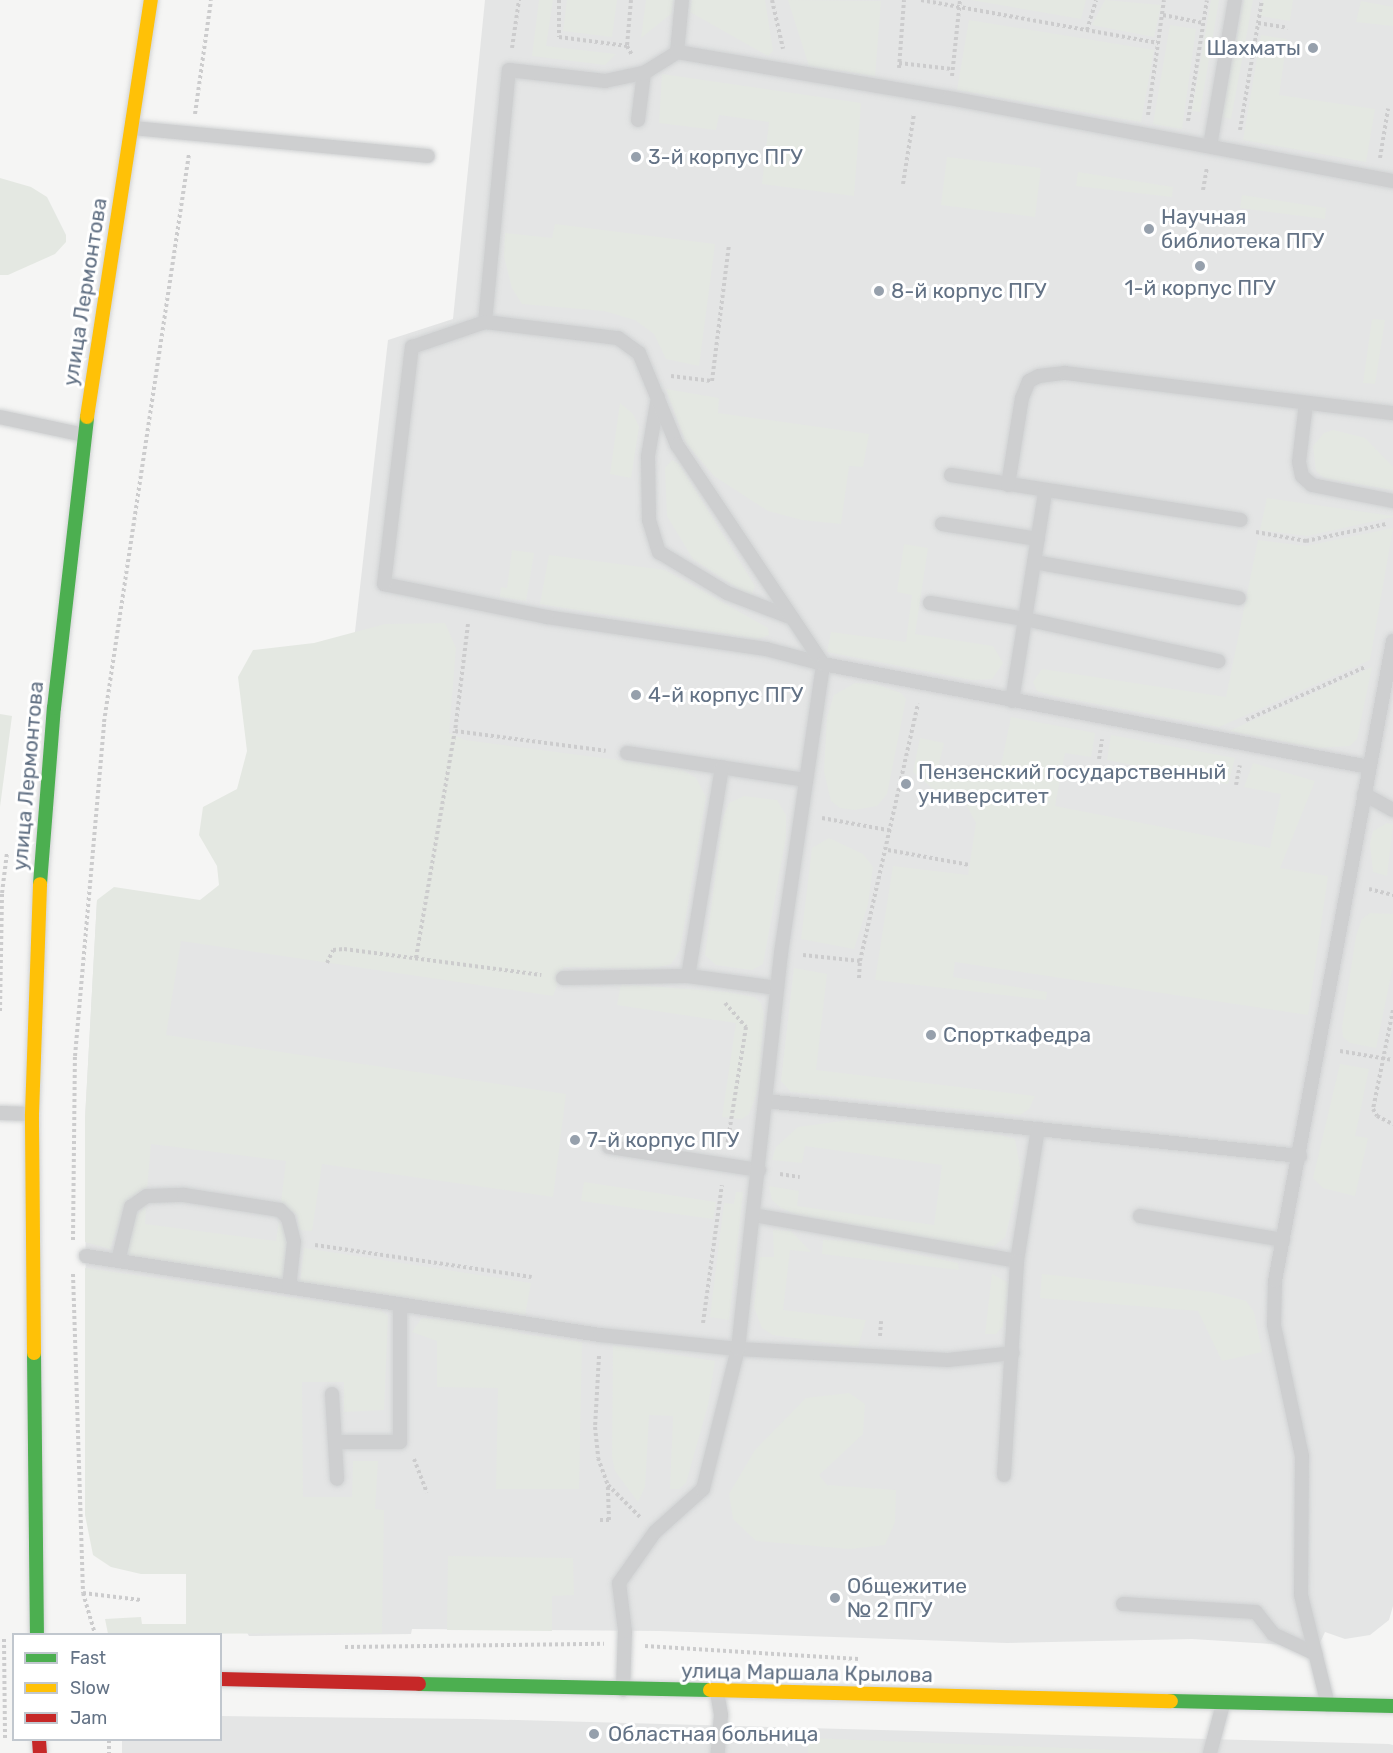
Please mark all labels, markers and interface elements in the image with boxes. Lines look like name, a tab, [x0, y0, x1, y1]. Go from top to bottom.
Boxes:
place label: Шахматы	[1206, 35, 1301, 61]
marker: Шахматы	[1306, 41, 1320, 55]
place label: 3-й корпус ПГУ	[648, 144, 803, 170]
marker: 3-й корпус ПГУ	[629, 150, 643, 164]
street label: улица Лермонтова	[58, 196, 112, 388]
place label: Научная библиотека ПГУ	[1161, 204, 1324, 254]
marker: Научная библиотека ПГУ	[1142, 222, 1156, 236]
marker: 1-й корпус ПГУ	[1193, 259, 1207, 273]
place label: 1-й корпус ПГУ	[1124, 275, 1276, 301]
place label: 8-й корпус ПГУ	[891, 278, 1046, 304]
marker: 8-й корпус ПГУ	[872, 284, 886, 298]
street label: улица Лермонтова	[7, 680, 49, 872]
place label: 4-й корпус ПГУ	[648, 682, 803, 708]
marker: 4-й корпус ПГУ	[629, 688, 643, 702]
place label: Пензенский государственный университет	[918, 759, 1226, 809]
marker: Пензенский государственный университет	[899, 777, 913, 791]
place label: Спорткафедра	[943, 1022, 1091, 1048]
marker: Спорткафедра	[924, 1028, 938, 1042]
place label: 7-й корпус ПГУ	[587, 1127, 739, 1153]
marker: 7-й корпус ПГУ	[568, 1133, 582, 1147]
place label: Общежитие № 2 ПГУ	[847, 1573, 967, 1623]
marker: Общежитие № 2 ПГУ	[828, 1591, 842, 1605]
legend	[12, 1633, 222, 1741]
text: Fast	[70, 1647, 106, 1669]
street label: улица Маршала Крылова	[681, 1658, 933, 1688]
text: Slow	[70, 1677, 110, 1699]
text: Jam	[70, 1707, 107, 1729]
place label: Областная больница	[608, 1721, 818, 1747]
marker: Областная больница	[585, 1725, 603, 1743]

